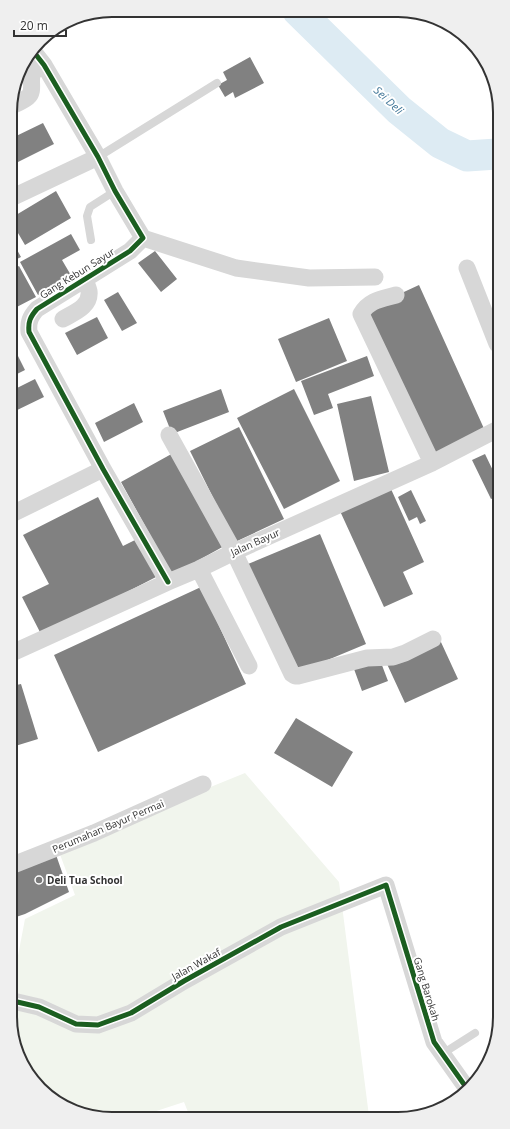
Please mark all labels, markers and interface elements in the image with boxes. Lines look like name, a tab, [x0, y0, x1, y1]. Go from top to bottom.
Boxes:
scale bar	[14, 12, 66, 38]
text: 20 m	[20, 17, 48, 34]
water label: Sei Deli	[371, 83, 407, 118]
street label: Gang Kebun Sayur	[37, 244, 117, 302]
street label: Jalan Bayur	[227, 525, 282, 559]
street label: Perumahan Bayur Permai	[50, 796, 166, 856]
place label: Deli Tua School	[47, 873, 123, 887]
marker: Deli Tua School	[34, 875, 44, 885]
street label: Jalan Wakaf	[168, 944, 224, 984]
street label: Gang Barokah	[411, 955, 443, 1023]

